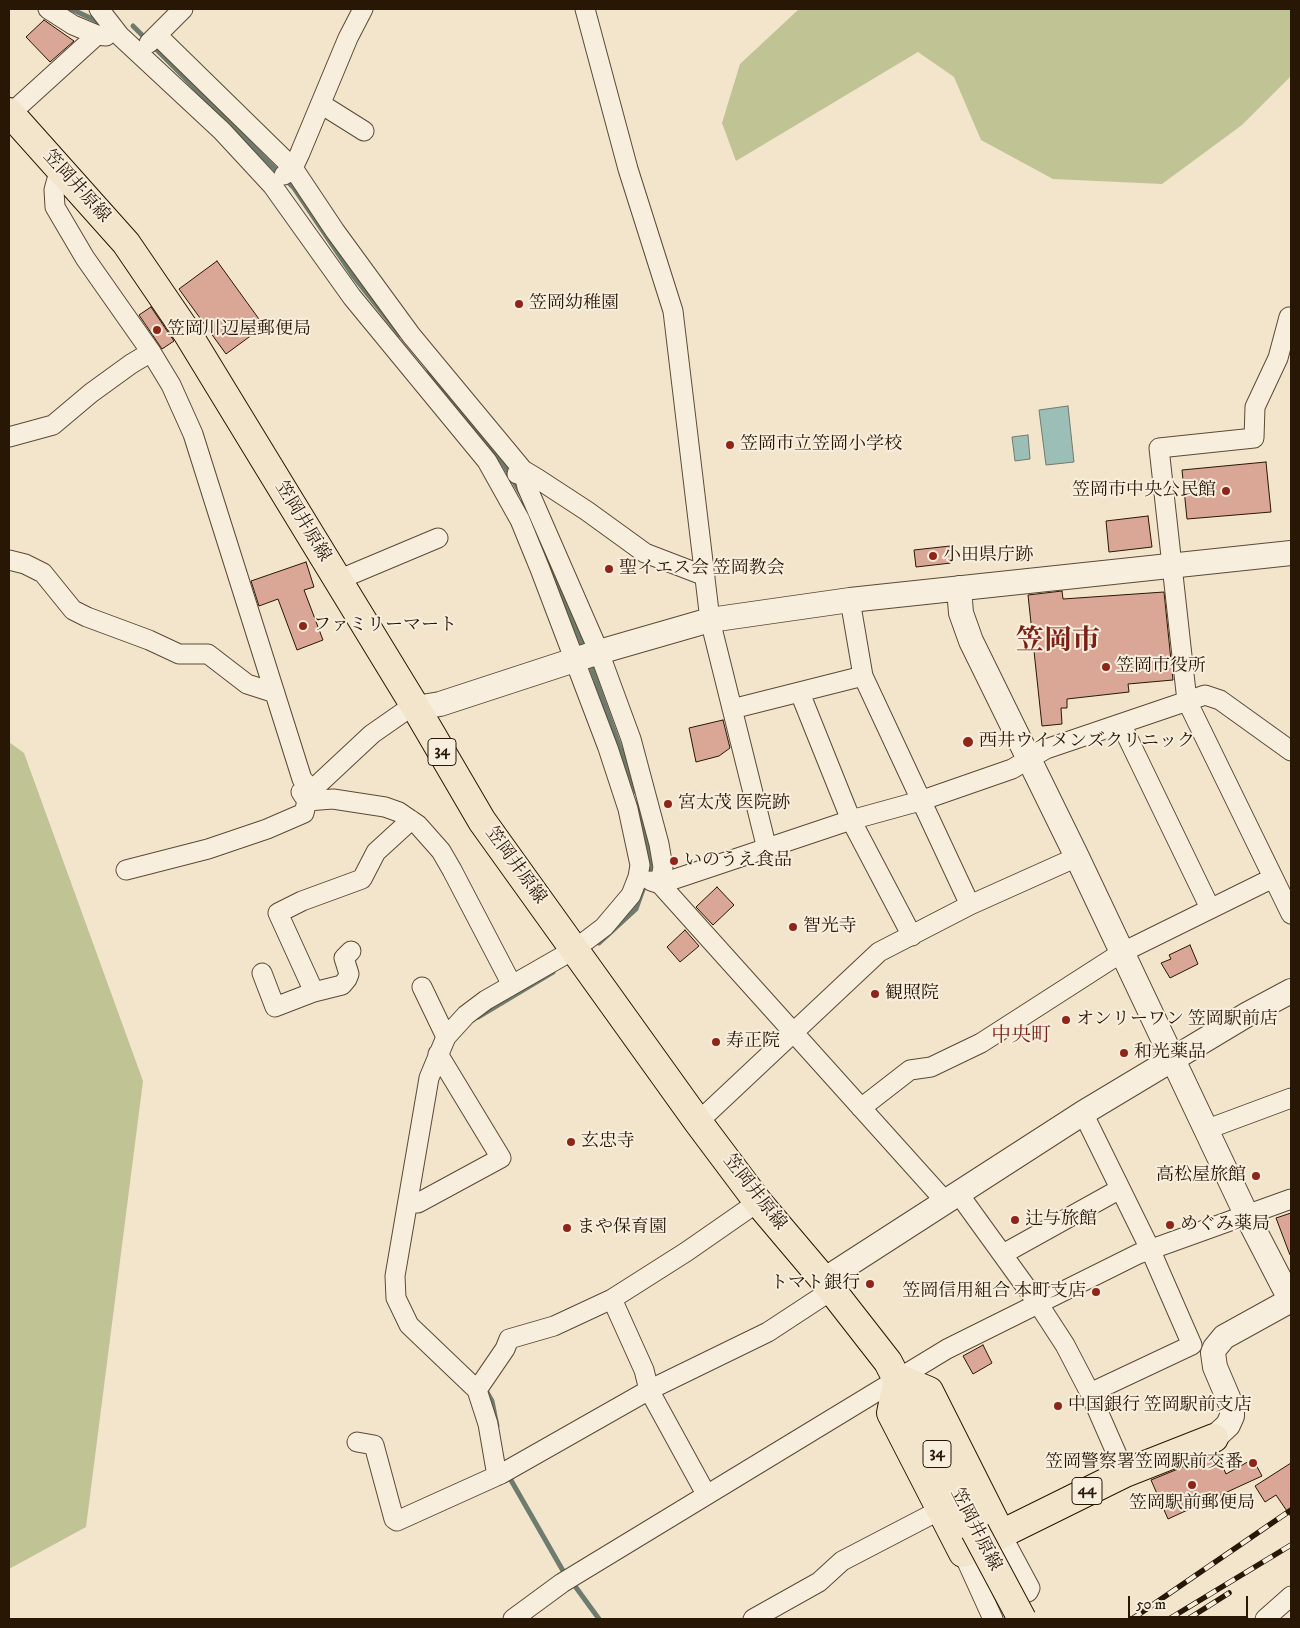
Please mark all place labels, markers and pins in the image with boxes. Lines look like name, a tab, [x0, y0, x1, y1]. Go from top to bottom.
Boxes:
place label: 笠岡幼稚園	[529, 293, 619, 315]
marker: 笠岡幼稚園	[513, 298, 525, 310]
place label: 笠岡川辺屋郵便局	[167, 319, 311, 341]
marker: 笠岡川辺屋郵便局	[151, 324, 163, 336]
place label: 笠岡市立笠岡小学校	[740, 434, 902, 456]
marker: 笠岡市立笠岡小学校	[724, 439, 736, 451]
place label: 笠岡市中央公民館	[1072, 480, 1216, 502]
marker: 笠岡市中央公民館	[1220, 485, 1232, 497]
place label: 小田県庁跡	[943, 545, 1033, 567]
marker: 小田県庁跡	[927, 550, 939, 562]
place label: 聖イエス会 笠岡教会	[619, 558, 785, 580]
marker: 聖イエス会 笠岡教会	[603, 563, 615, 575]
place label: ファミリーマート	[313, 615, 457, 637]
marker: ファミリーマート	[297, 620, 309, 632]
place label: 笠岡市役所	[1116, 656, 1206, 678]
marker: 笠岡市役所	[1100, 661, 1112, 673]
place label: 西井ウイメンズクリニック	[979, 731, 1195, 753]
marker: 西井ウイメンズクリニック	[961, 735, 975, 749]
place label: 宮太茂 医院跡	[678, 793, 790, 815]
marker: 宮太茂 医院跡	[662, 798, 674, 810]
place label: いのうえ食品	[684, 850, 792, 872]
marker: いのうえ食品	[668, 855, 680, 867]
place label: 智光寺	[803, 916, 857, 938]
marker: 智光寺	[787, 921, 799, 933]
place label: 観照院	[885, 983, 939, 1005]
marker: 観照院	[869, 988, 881, 1000]
place label: オンリーワン 笠岡駅前店	[1076, 1009, 1278, 1031]
marker: オンリーワン 笠岡駅前店	[1060, 1014, 1072, 1026]
place label: 寿正院	[726, 1031, 780, 1053]
marker: 寿正院	[710, 1036, 722, 1048]
place label: 和光薬品	[1134, 1042, 1206, 1064]
marker: 和光薬品	[1118, 1047, 1130, 1059]
place label: 玄忠寺	[581, 1131, 635, 1153]
marker: 玄忠寺	[565, 1136, 577, 1148]
place label: 高松屋旅館	[1156, 1165, 1246, 1187]
marker: 高松屋旅館	[1250, 1170, 1262, 1182]
place label: 辻与旅館	[1025, 1209, 1097, 1231]
marker: 辻与旅館	[1009, 1214, 1021, 1226]
place label: めぐみ薬局	[1180, 1214, 1270, 1236]
place label: まや保育園	[577, 1217, 667, 1239]
marker: めぐみ薬局	[1164, 1219, 1176, 1231]
marker: まや保育園	[561, 1222, 573, 1234]
place label: トマト銀行	[770, 1273, 860, 1295]
marker: トマト銀行	[864, 1278, 876, 1290]
place label: 笠岡信用組合 本町支店	[902, 1281, 1086, 1303]
marker: 笠岡信用組合 本町支店	[1090, 1286, 1102, 1298]
place label: 中国銀行 笠岡駅前支店	[1068, 1395, 1252, 1417]
marker: 中国銀行 笠岡駅前支店	[1052, 1400, 1064, 1412]
place label: 笠岡警察署笠岡駅前交番	[1045, 1452, 1243, 1474]
marker: 笠岡警察署笠岡駅前交番	[1247, 1457, 1259, 1469]
marker: 笠岡駅前郵便局	[1186, 1479, 1198, 1491]
place label: 笠岡駅前郵便局	[1129, 1493, 1255, 1515]

